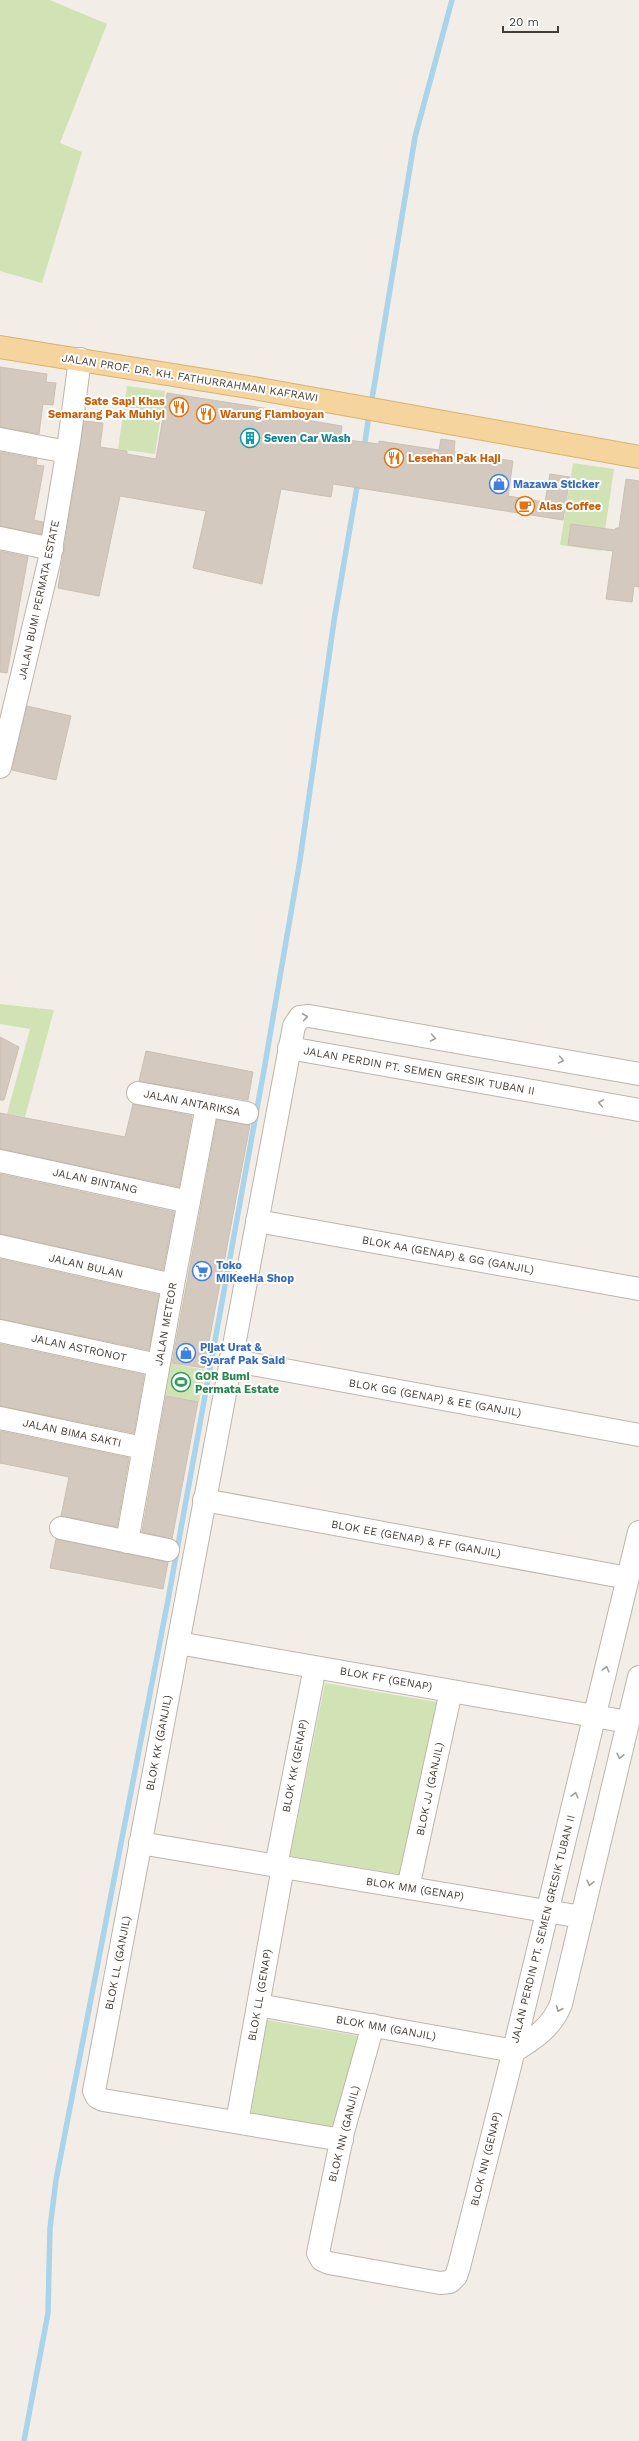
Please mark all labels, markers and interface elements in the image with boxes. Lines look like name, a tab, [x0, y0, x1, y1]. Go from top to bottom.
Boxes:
scale bar	[503, 8, 558, 34]
text: 20 m	[509, 15, 539, 29]
street label: JALAN PROF. DR. KH. FATHURRAHMAN KAFRAWI	[61, 351, 319, 405]
place label: Sate Sapi Khas Semarang Pak Muhiyi	[48, 395, 165, 421]
restaurant icon: Sate Sapi Khas Semarang Pak Muhiyi	[168, 396, 190, 418]
restaurant icon: Warung Flamboyan	[195, 403, 217, 425]
place label: Warung Flamboyan	[220, 408, 324, 421]
building icon: Seven Car Wash	[239, 427, 261, 449]
place label: Seven Car Wash	[264, 432, 351, 445]
restaurant icon: Lesehan Pak Haji	[383, 447, 405, 469]
place label: Lesehan Pak Haji	[408, 452, 501, 465]
shop icon: Mazawa Sticker	[488, 473, 510, 495]
place label: Mazawa Sticker	[513, 478, 600, 491]
cafe icon: Alas Coffee	[514, 495, 536, 517]
place label: Alas Coffee	[539, 500, 601, 513]
street label: JALAN BUMI PERMATA ESTATE	[16, 519, 62, 681]
one-way arrow	[301, 1013, 308, 1022]
one-way arrow	[429, 1033, 436, 1041]
street label: JALAN PERDIN PT. SEMEN GRESIK TUBAN II	[302, 1044, 536, 1098]
one-way arrow	[557, 1055, 564, 1064]
street label: JALAN ANTARIKSA	[142, 1087, 242, 1119]
one-way arrow	[597, 1099, 604, 1108]
street label: JALAN BINTANG	[51, 1166, 139, 1196]
street label: BLOK AA (GENAP) & GG (GANJIL)	[361, 1233, 535, 1277]
street label: JALAN BULAN	[48, 1251, 124, 1281]
place label: Toko MiKeeHa Shop	[216, 1259, 294, 1285]
supermarket icon: Toko MiKeeHa Shop	[191, 1260, 213, 1282]
street label: JALAN METEOR	[152, 1281, 180, 1367]
street label: JALAN ASTRONOT	[30, 1332, 128, 1365]
place label: Pijat Urat & Syaraf Pak Said	[200, 1341, 285, 1367]
shop icon: Pijat Urat & Syaraf Pak Said	[175, 1342, 197, 1364]
place label: GOR Bumi Permata Estate	[195, 1370, 279, 1396]
sports icon: GOR Bumi Permata Estate	[170, 1371, 192, 1393]
street label: BLOK GG (GENAP) & EE (GANJIL)	[348, 1376, 522, 1420]
street label: JALAN BIMA SAKTI	[21, 1416, 123, 1450]
street label: BLOK EE (GENAP) & FF (GANJIL)	[330, 1518, 502, 1560]
street label: BLOK FF (GENAP)	[339, 1664, 433, 1694]
one-way arrow	[601, 1665, 610, 1672]
street label: BLOK KK (GANJIL)	[143, 1694, 175, 1792]
street label: BLOK KK (GENAP)	[280, 1718, 310, 1814]
street label: BLOK JJ (GANJIL)	[414, 1741, 446, 1837]
one-way arrow	[617, 1753, 625, 1759]
one-way arrow	[571, 1792, 579, 1798]
street label: JALAN PERDIN PT. SEMEN GRESIK TUBAN II	[508, 1814, 578, 2044]
street label: BLOK MM (GENAP)	[365, 1875, 465, 1903]
one-way arrow	[587, 1880, 595, 1886]
street label: BLOK LL (GANJIL)	[102, 1915, 134, 2011]
street label: BLOK LL (GENAP)	[246, 1948, 275, 2042]
one-way arrow	[555, 2005, 563, 2012]
street label: BLOK MM (GANJIL)	[335, 2013, 437, 2043]
street label: BLOK NN (GANJIL)	[326, 2084, 362, 2184]
street label: BLOK NN (GENAP)	[468, 2110, 504, 2207]

